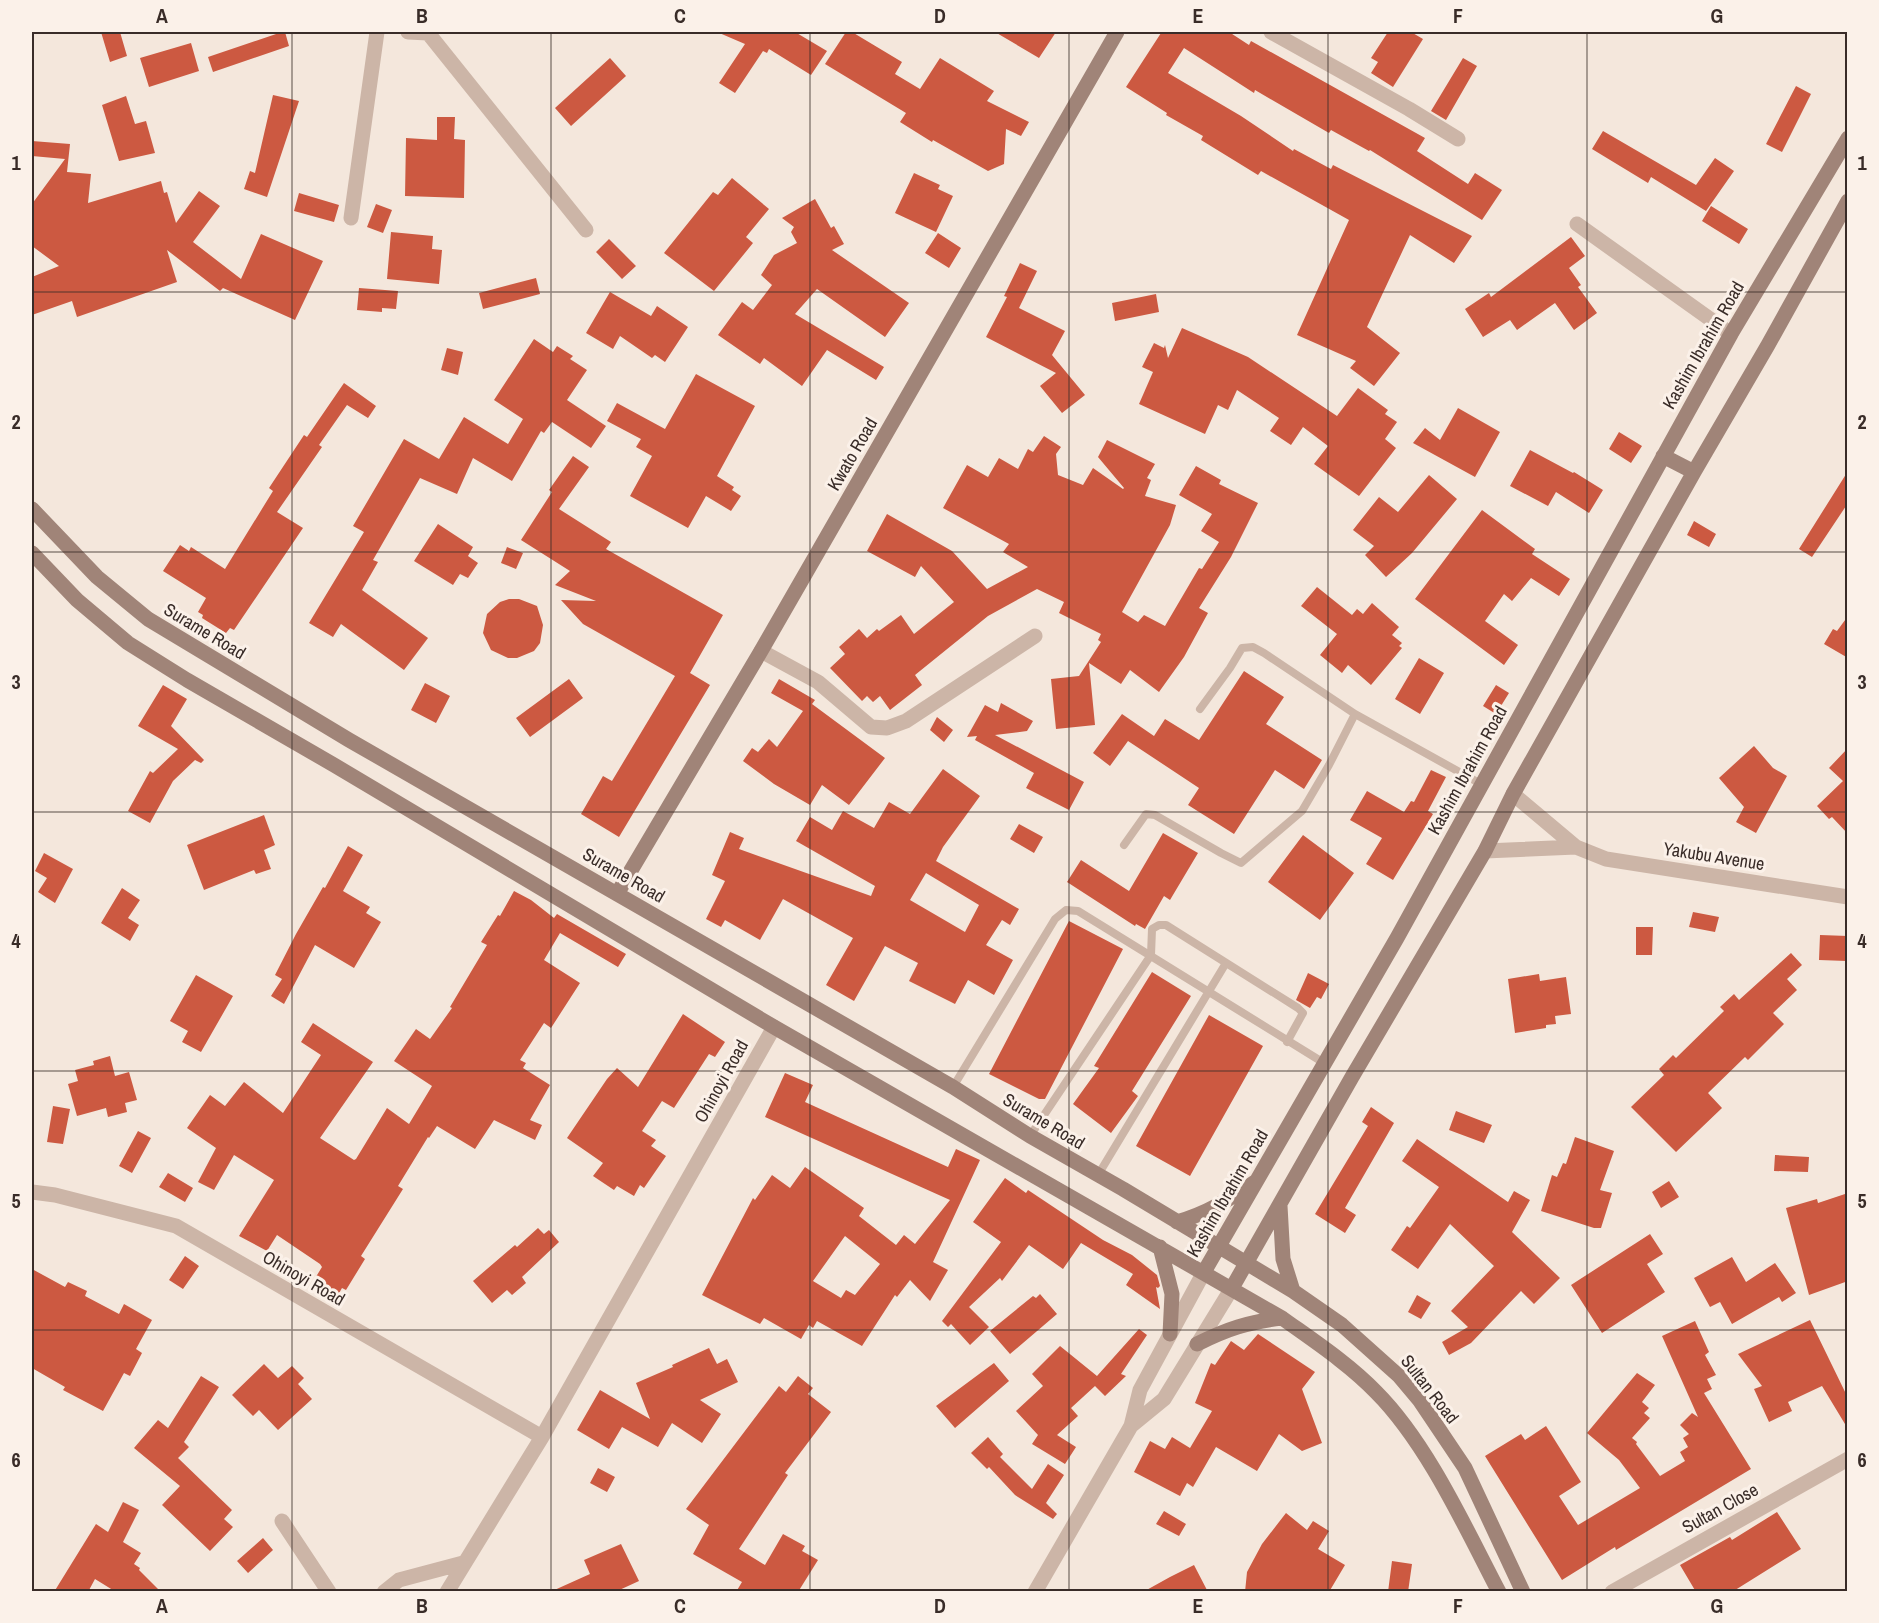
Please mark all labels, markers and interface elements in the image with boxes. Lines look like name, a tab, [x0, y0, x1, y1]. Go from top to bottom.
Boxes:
text: A	[156, 2, 168, 29]
text: B	[416, 2, 428, 29]
text: C	[674, 2, 686, 29]
text: D	[934, 2, 946, 29]
text: E	[1193, 2, 1204, 29]
text: F	[1453, 2, 1463, 29]
text: G	[1711, 2, 1723, 29]
text: 1	[11, 149, 21, 176]
text: 1	[1857, 149, 1867, 176]
street label: Kashim Ibrahim Road	[1656, 277, 1750, 413]
text: 2	[11, 408, 21, 435]
text: 2	[1857, 408, 1867, 435]
street label: Kwato Road	[821, 413, 883, 495]
street label: Surame Road	[160, 597, 250, 665]
text: 3	[11, 668, 21, 695]
text: 3	[1857, 668, 1867, 695]
street label: Kashim Ibrahim Road	[1421, 701, 1513, 839]
street label: Yakubu Avenue	[1662, 836, 1766, 876]
street label: Surame Road	[578, 841, 670, 909]
text: 4	[11, 927, 21, 954]
text: 4	[1857, 927, 1867, 954]
street label: Ohinoyi Road	[688, 1035, 754, 1127]
street label: Surame Road	[999, 1087, 1089, 1155]
street label: Kashim Ibrahim Road	[1180, 1125, 1274, 1261]
text: 5	[11, 1187, 21, 1214]
text: 5	[1857, 1187, 1867, 1214]
street label: Ohinoyi Road	[258, 1244, 350, 1312]
street label: Sultan Road	[1395, 1349, 1465, 1429]
text: 6	[11, 1446, 21, 1473]
text: 6	[1857, 1446, 1867, 1473]
street label: Sultan Close	[1677, 1477, 1763, 1539]
text: A	[156, 1592, 168, 1619]
text: B	[416, 1592, 428, 1619]
text: C	[674, 1592, 686, 1619]
text: D	[934, 1592, 946, 1619]
text: E	[1193, 1592, 1204, 1619]
text: F	[1453, 1592, 1463, 1619]
text: G	[1711, 1592, 1723, 1619]

